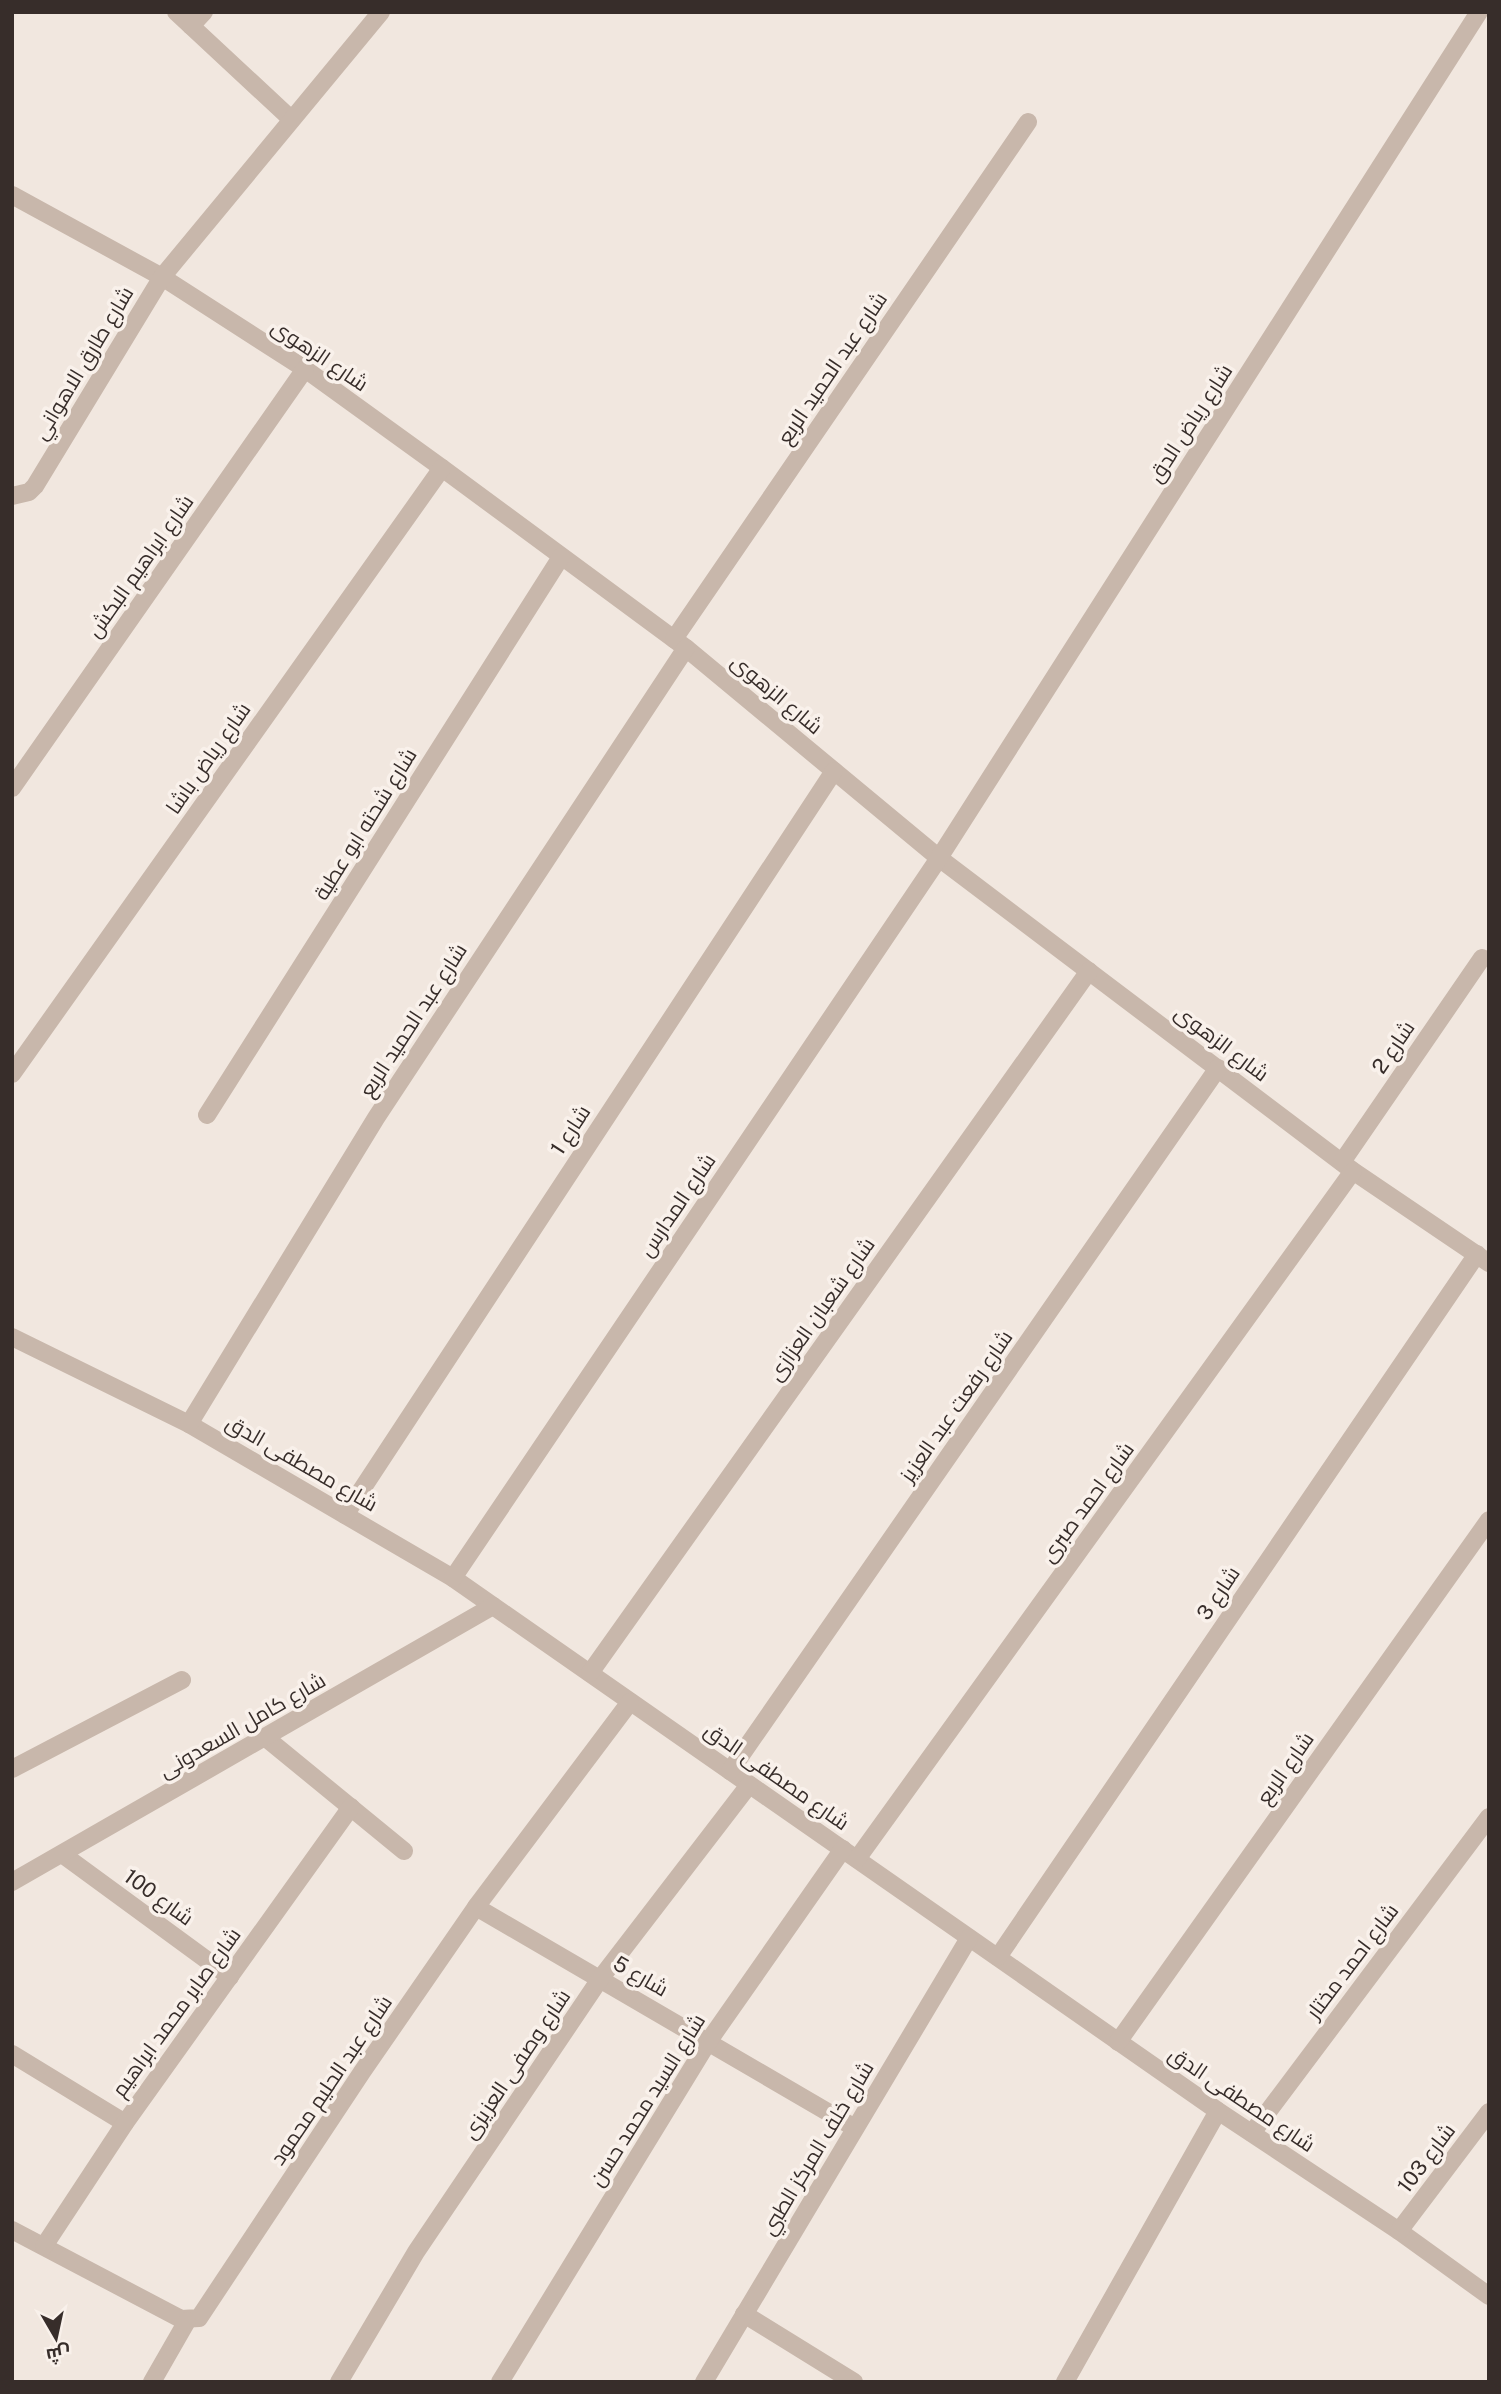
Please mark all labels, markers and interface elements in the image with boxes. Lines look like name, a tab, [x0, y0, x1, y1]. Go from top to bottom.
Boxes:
street label: شارع طارق الاهواني	[27, 282, 142, 446]
street label: شارع عبد الحميد الربع	[772, 287, 894, 450]
street label: شارع الزهوى	[266, 314, 373, 398]
street label: شارع رياض الدق	[1143, 359, 1239, 488]
street label: شارع ابراهيم البكش	[81, 490, 200, 643]
street label: شارع الزهوى	[725, 649, 828, 741]
street label: شارع رياض باشا	[160, 697, 257, 820]
street label: شارع شحته ابو عطية	[308, 744, 423, 906]
street label: شارع عبد الحميد الربع	[354, 939, 474, 1103]
street label: شارع الزهوى	[1169, 1000, 1274, 1088]
street label: شارع 2	[1366, 1016, 1421, 1079]
street label: شارع 1	[545, 1100, 597, 1161]
street label: شارع المدارس	[633, 1149, 722, 1263]
street label: شارع شعبان العزازى	[762, 1233, 881, 1387]
street label: شارع رفعت عبد العزيز	[894, 1325, 1019, 1489]
street label: شارع مصطفى الدق	[221, 1409, 382, 1518]
street label: شارع احمد صبرى	[1035, 1437, 1140, 1568]
street label: شارع 3	[1191, 1562, 1247, 1626]
street label: شارع كامل السعدونى	[154, 1667, 331, 1785]
street label: شارع مصطفى الدق	[699, 1717, 854, 1837]
street label: شارع الربع	[1251, 1727, 1321, 1810]
street label: شارع 100	[118, 1863, 199, 1932]
street label: شارع احمد مختار	[1300, 1899, 1405, 2025]
street label: شارع صابر محمد ابراهيم	[106, 1923, 247, 2103]
street label: شارع 5	[608, 1950, 673, 2003]
street label: شارع وصفى العزيزى	[457, 1984, 577, 2145]
street label: شارع عبد الحليم محمود	[265, 1991, 399, 2171]
street label: شارع السيد محمد حسن	[584, 2009, 712, 2192]
street label: شارع مصطفى الدق	[1163, 2041, 1320, 2159]
street label: شارع خلف المركز الطبي	[755, 2057, 882, 2241]
street label: شارع 103	[1392, 2118, 1462, 2199]
north arrow	[21, 2303, 91, 2373]
text: ش	[45, 2341, 72, 2368]

